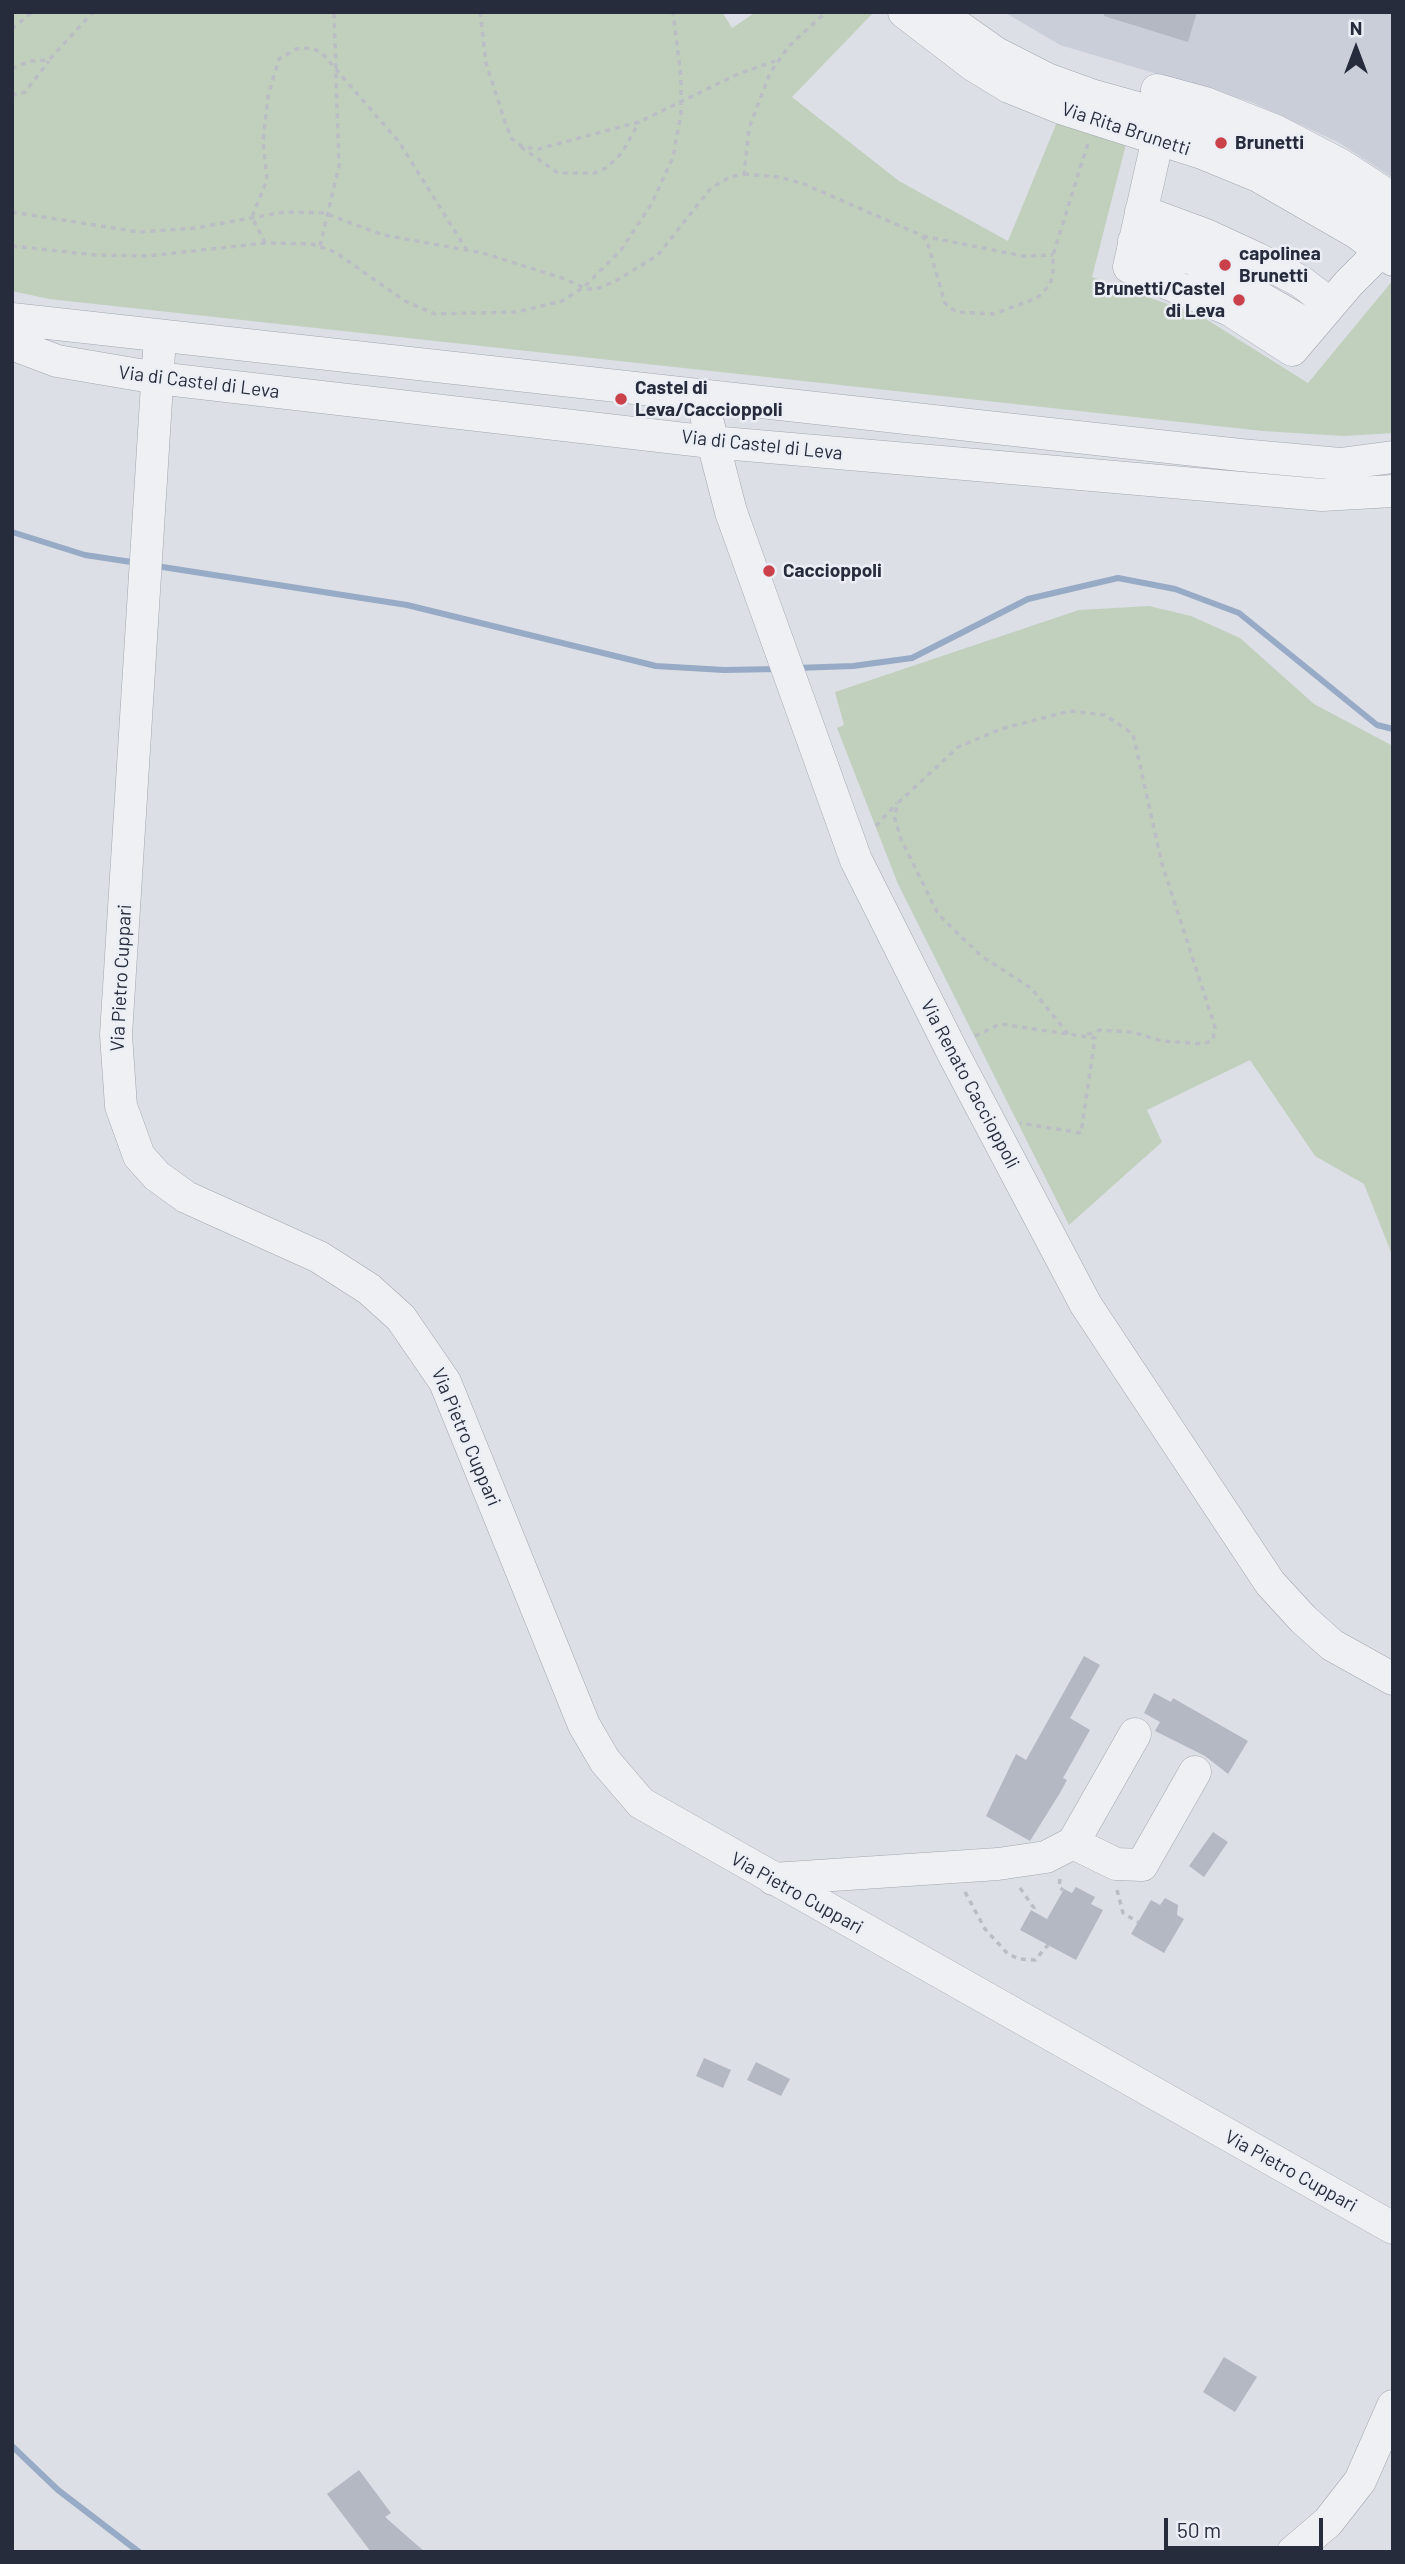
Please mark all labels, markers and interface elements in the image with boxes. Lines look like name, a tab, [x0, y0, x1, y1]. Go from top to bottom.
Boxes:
north arrow	[1321, 14, 1391, 84]
text: N	[1350, 16, 1362, 39]
street label: Via Rita Brunetti	[1059, 97, 1193, 161]
place label: Brunetti	[1235, 132, 1304, 154]
marker: Brunetti	[1213, 135, 1229, 151]
place label: capolinea Brunetti	[1239, 243, 1321, 287]
marker: capolinea Brunetti	[1217, 257, 1233, 273]
place label: Brunetti/Castel di Leva	[1094, 278, 1225, 322]
marker: Brunetti/Castel di Leva	[1231, 292, 1247, 308]
street label: Via di Castel di Leva	[117, 361, 281, 403]
place label: Castel di Leva/Caccioppoli	[635, 377, 783, 421]
marker: Castel di Leva/Caccioppoli	[613, 391, 629, 407]
street label: Via di Castel di Leva	[680, 425, 844, 465]
place label: Caccioppoli	[783, 560, 882, 582]
marker: Caccioppoli	[761, 563, 777, 579]
street label: Via Pietro Cuppari	[106, 904, 136, 1052]
street label: Via Renato Caccioppoli	[916, 996, 1024, 1172]
street label: Via Pietro Cuppari	[427, 1365, 505, 1509]
street label: Via Pietro Cuppari	[727, 1847, 867, 1939]
street label: Via Pietro Cuppari	[1221, 2125, 1361, 2217]
scale bar	[1167, 2504, 1326, 2548]
text: 50 m	[1177, 2517, 1221, 2542]

